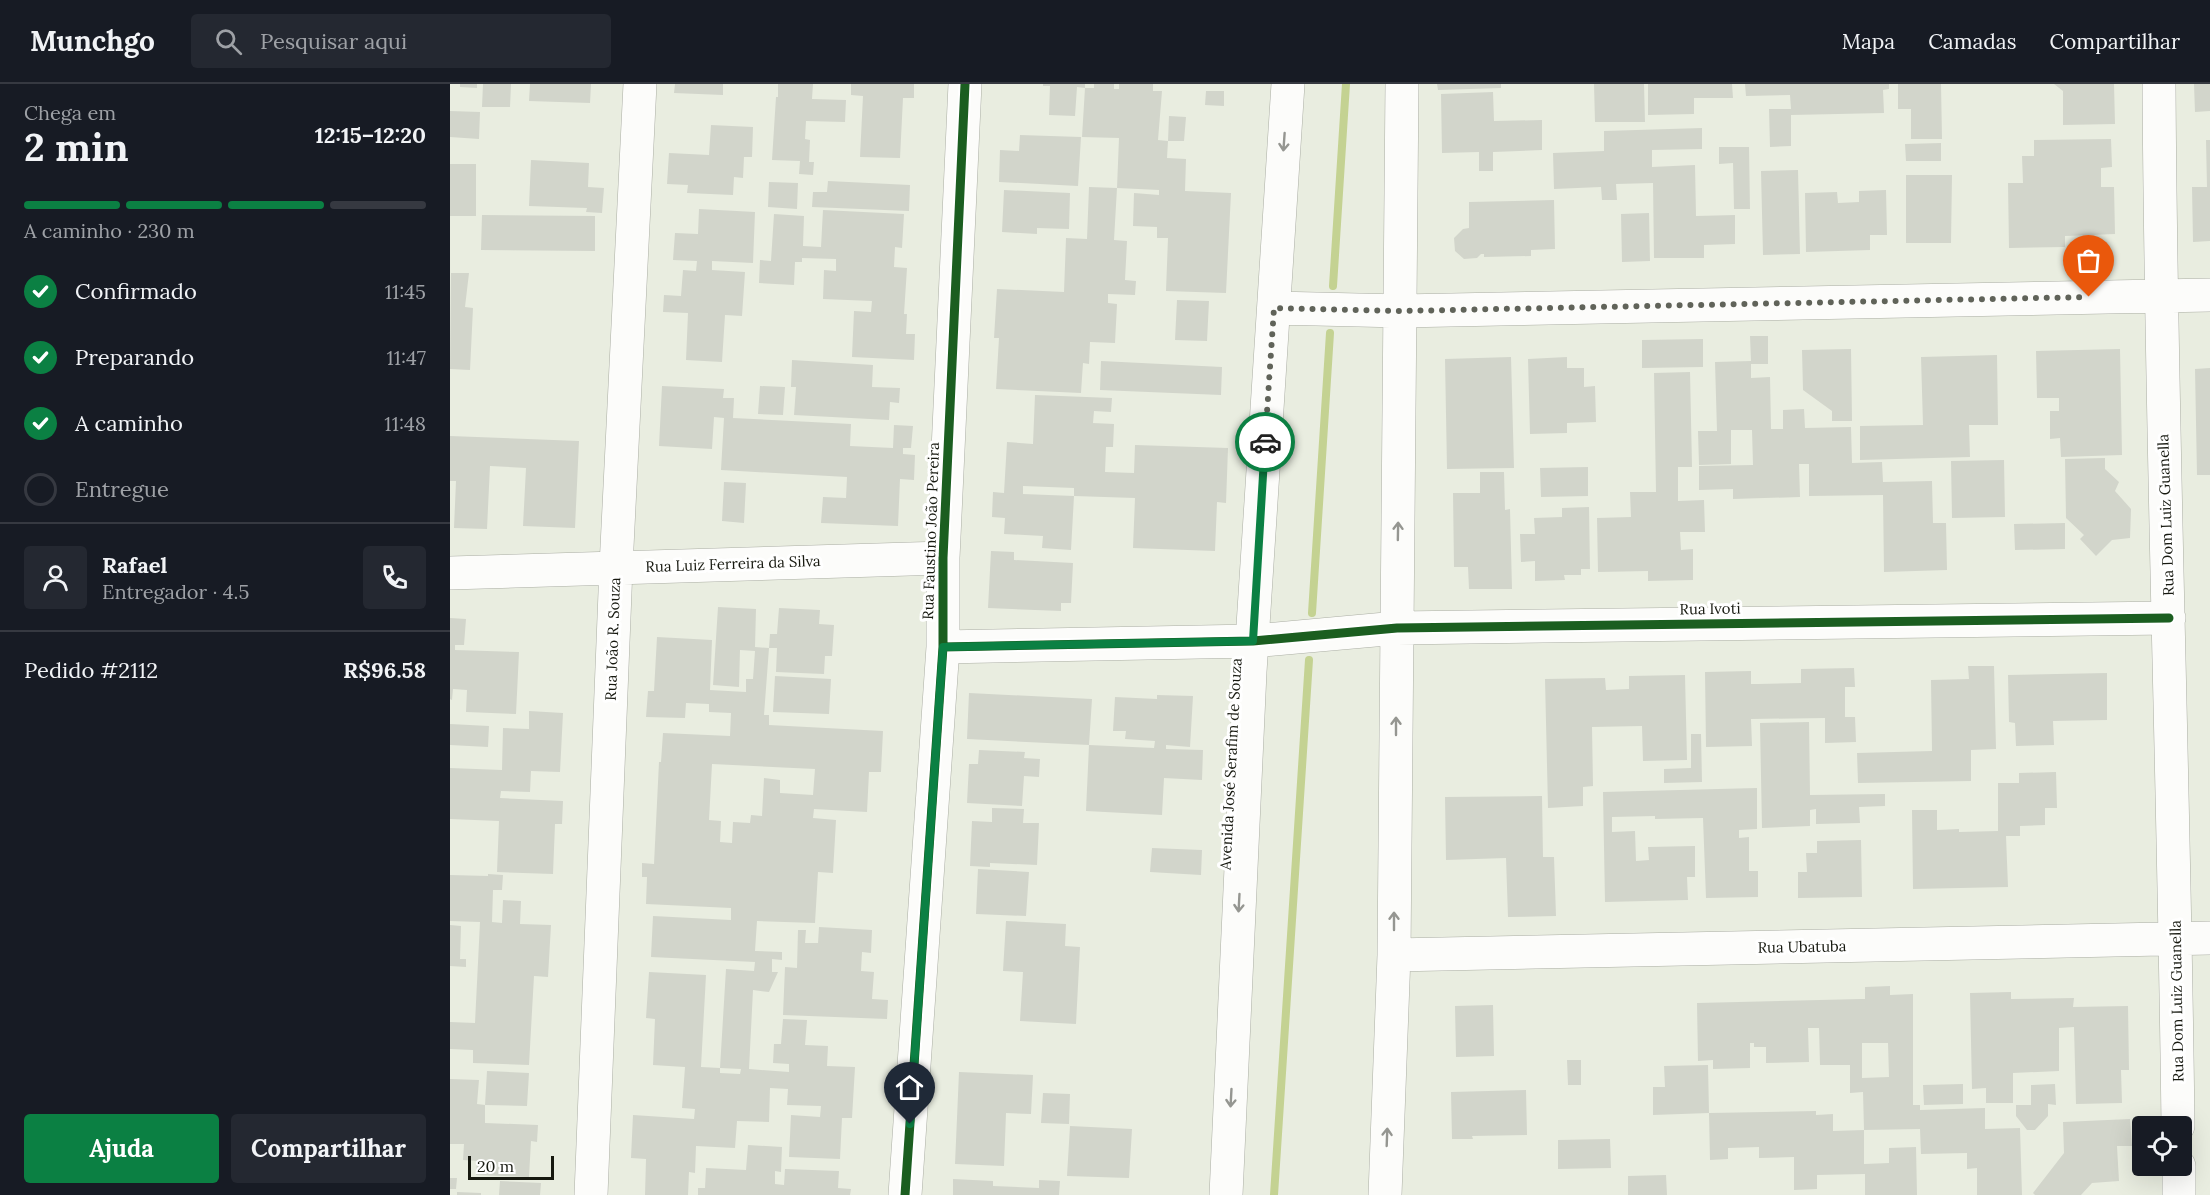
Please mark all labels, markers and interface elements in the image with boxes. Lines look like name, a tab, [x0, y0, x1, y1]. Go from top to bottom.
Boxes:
search box	[191, 14, 611, 68]
text: Munchgo	[30, 23, 155, 59]
icon: search	[212, 25, 245, 58]
text: Pesquisar aqui	[260, 27, 407, 55]
text: Mapa	[1842, 28, 1895, 55]
text: Camadas	[1928, 28, 2016, 55]
text: Compartilhar	[2049, 28, 2180, 55]
text: Chega em	[24, 100, 116, 125]
text: 12:15–12:20	[315, 121, 426, 149]
text: 2 min	[24, 122, 129, 172]
one-way arrow	[1278, 132, 1289, 152]
text: A caminho · 230 m	[24, 218, 195, 243]
pin	[2063, 235, 2114, 297]
icon: bag	[2072, 244, 2105, 277]
icon: check	[24, 275, 57, 308]
text: Confirmado	[75, 277, 197, 305]
text: 11:45	[385, 279, 426, 304]
icon: check	[24, 341, 57, 374]
text: Preparando	[75, 343, 194, 371]
text: 11:47	[386, 345, 426, 370]
icon: check	[24, 407, 57, 440]
text: A caminho	[75, 409, 183, 437]
text: 11:48	[384, 411, 426, 436]
courier	[1235, 412, 1295, 472]
icon: car	[1249, 426, 1282, 459]
street label: Rua Dom Luiz Guanella	[2153, 433, 2178, 596]
street label: Rua Faustino João Pereira	[918, 442, 943, 620]
text: Entregue	[75, 475, 169, 503]
one-way arrow	[1392, 521, 1404, 541]
button: person	[24, 546, 87, 609]
button: phone	[363, 546, 426, 609]
text: Rafael	[102, 551, 167, 579]
street label: Rua Luiz Ferreira da Silva	[645, 551, 821, 576]
street label: Rua João R. Souza	[601, 577, 624, 701]
text: Entregador · 4.5	[102, 579, 249, 604]
street label: Rua Ivoti	[1679, 598, 1741, 619]
text: Pedido #2112	[24, 656, 158, 684]
text: R$96.58	[343, 656, 426, 684]
street label: Avenida José Serafim de Souza	[1215, 657, 1246, 871]
one-way arrow	[1390, 716, 1402, 736]
one-way arrow	[1234, 893, 1245, 913]
one-way arrow	[1388, 911, 1400, 931]
street label: Rua Dom Luiz Guanella	[2166, 920, 2187, 1082]
street label: Rua Ubatuba	[1757, 936, 1847, 957]
pin	[884, 1062, 935, 1124]
icon: home	[893, 1071, 926, 1104]
one-way arrow	[1225, 1087, 1236, 1107]
button: Ajuda	[24, 1114, 219, 1183]
button: Compartilhar	[231, 1114, 426, 1183]
map controls	[2132, 1116, 2192, 1176]
button: locate	[2132, 1116, 2192, 1176]
one-way arrow	[1382, 1127, 1393, 1147]
scale bar	[468, 1153, 554, 1180]
text: 20 m	[477, 1156, 514, 1176]

